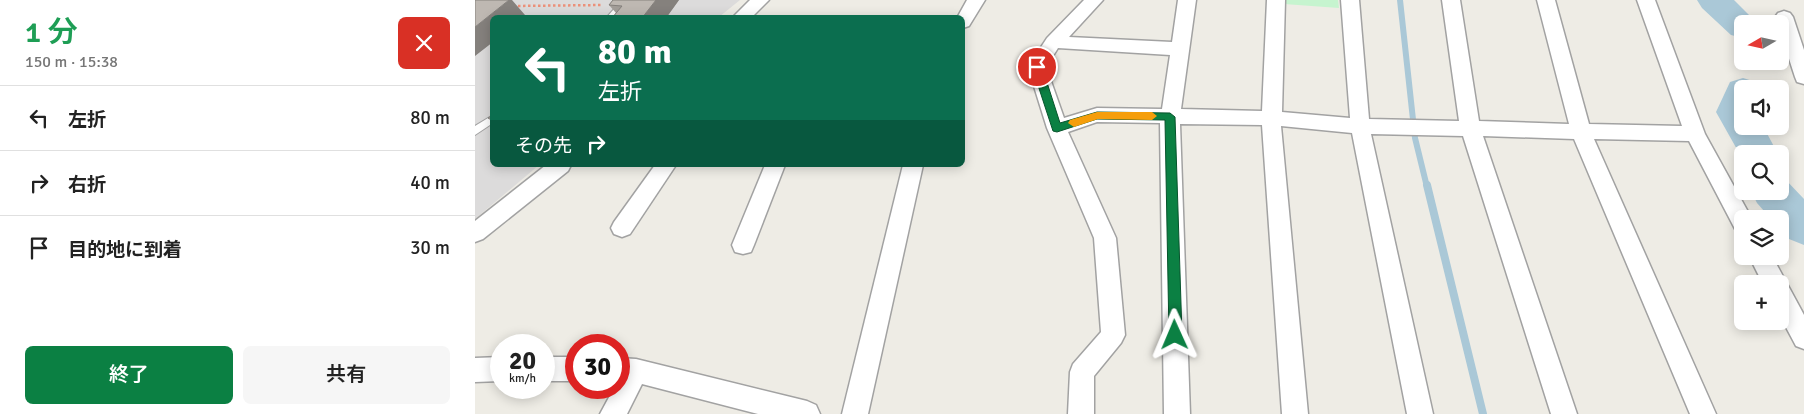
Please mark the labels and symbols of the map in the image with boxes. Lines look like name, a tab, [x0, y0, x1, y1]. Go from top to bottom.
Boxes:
north arrow	[1734, 15, 1789, 70]
pin	[1016, 46, 1058, 88]
position arrow	[1148, 308, 1200, 360]
speed limit sign: 30	[565, 334, 630, 399]

